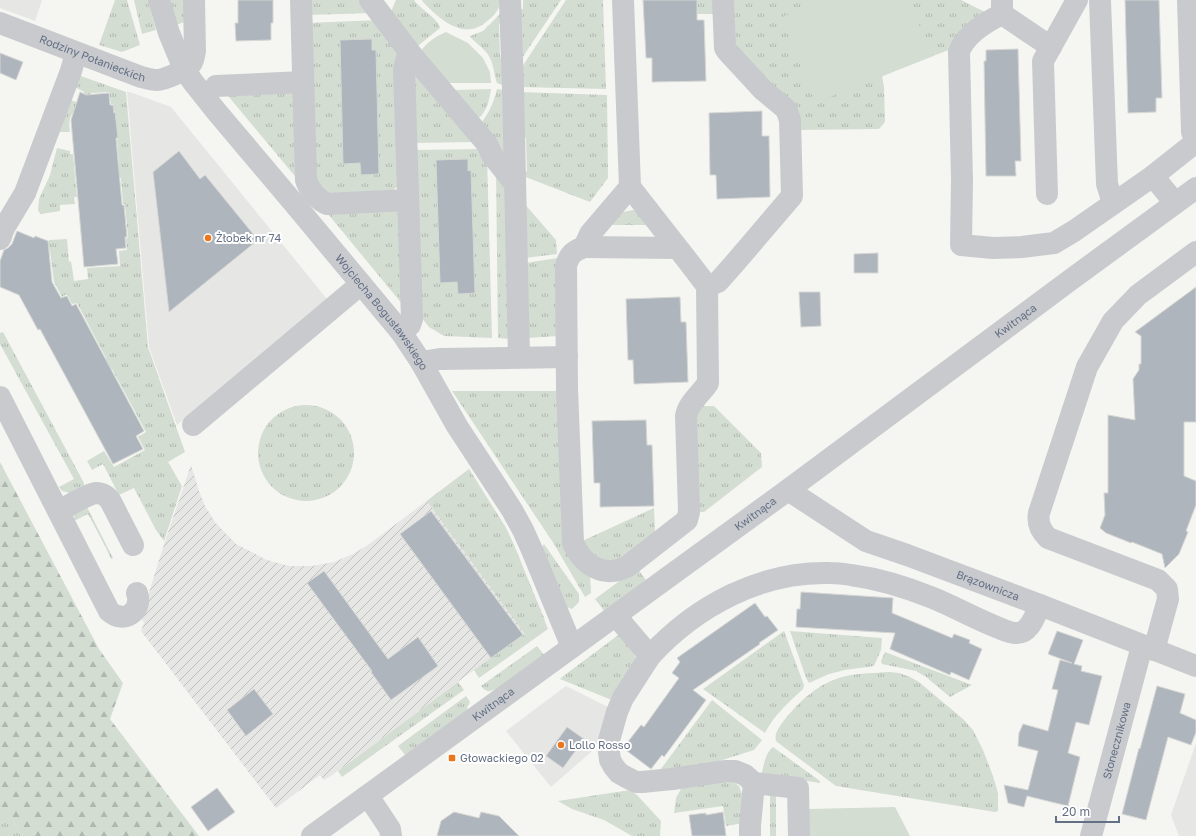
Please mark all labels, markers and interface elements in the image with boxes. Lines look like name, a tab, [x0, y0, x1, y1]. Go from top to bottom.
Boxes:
street label: Rodziny Połanieckich	[38, 32, 147, 84]
place label: Żłobek nr 74	[216, 231, 281, 244]
marker: Żłobek nr 74	[203, 233, 213, 243]
street label: Wojciecha Bogusławskiego	[333, 251, 431, 372]
street label: Kwitnąca	[992, 301, 1039, 340]
street label: Kwitnąca	[731, 494, 779, 533]
street label: Brązownicza	[955, 567, 1021, 603]
street label: Kwitnąca	[469, 684, 516, 723]
street label: Słonecznikowa	[1100, 700, 1133, 780]
place label: Lollo Rosso	[569, 738, 631, 751]
marker: Lollo Rosso	[556, 740, 566, 750]
place label: Głowackiego 02	[460, 751, 544, 764]
marker: Głowackiego 02	[447, 753, 457, 763]
scale bar	[1056, 798, 1119, 824]
text: 20 m	[1062, 804, 1090, 819]

